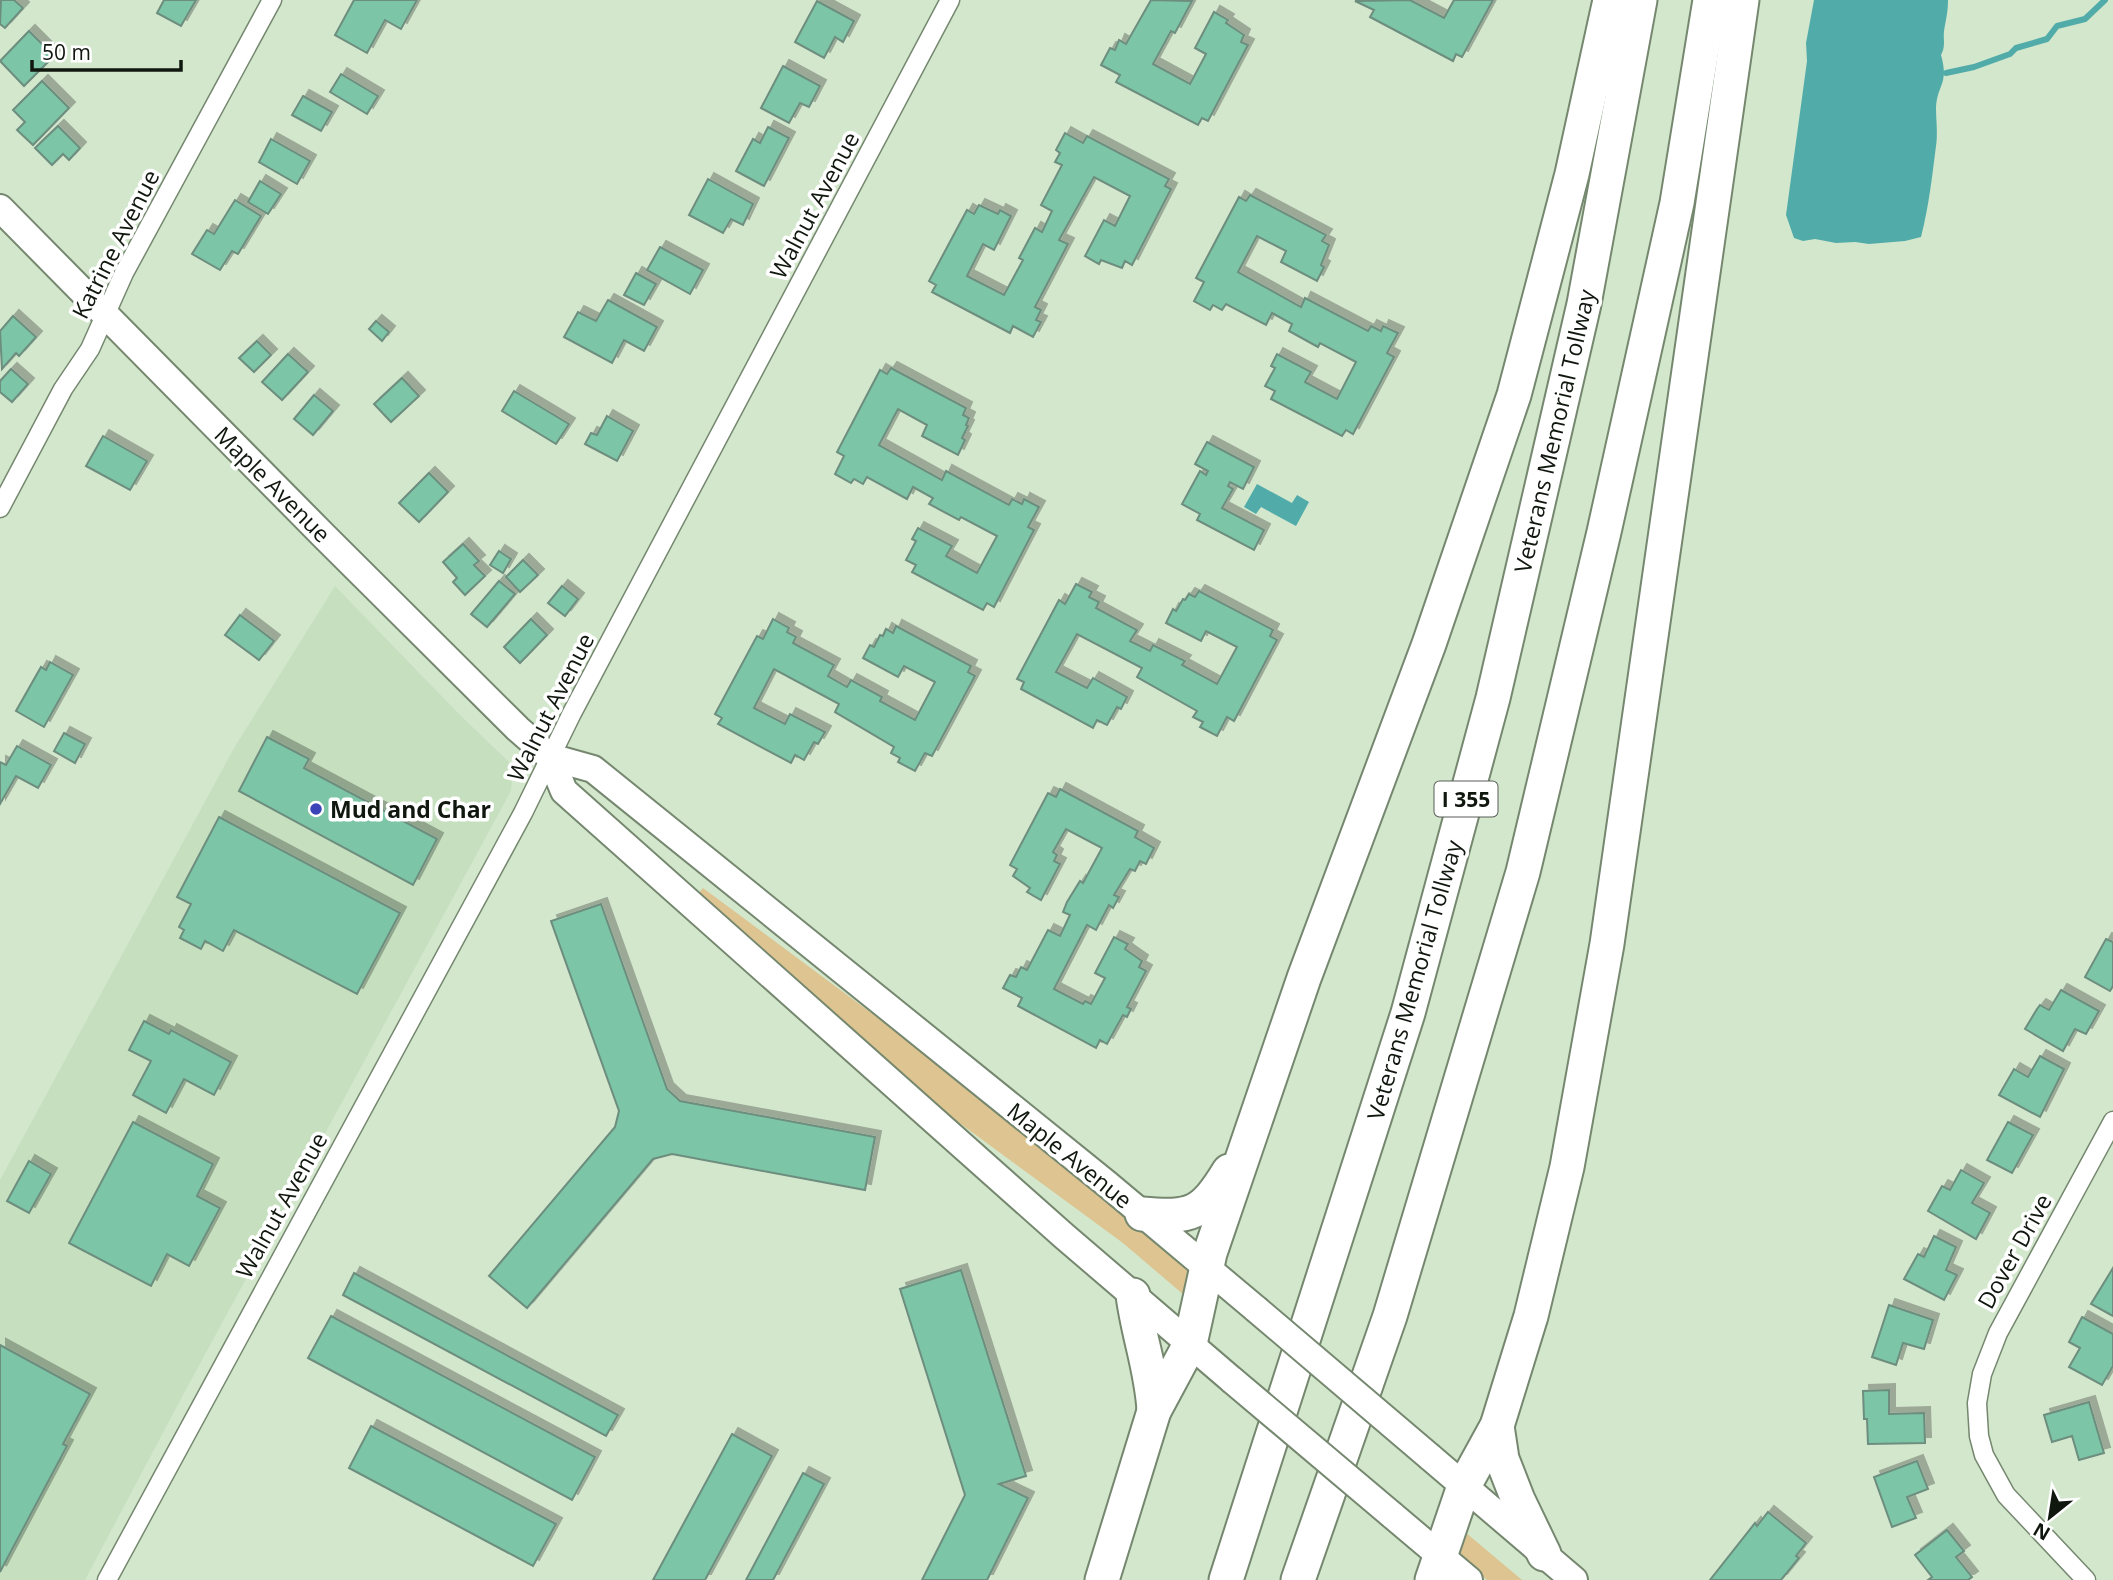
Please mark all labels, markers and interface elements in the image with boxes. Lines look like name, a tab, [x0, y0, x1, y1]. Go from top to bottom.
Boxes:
scale bar	[32, 28, 180, 72]
text: 50 m	[42, 38, 91, 66]
street label: Walnut Avenue	[762, 126, 866, 284]
street label: Katrine Avenue	[64, 164, 166, 324]
street label: Veterans Memorial Tollway	[1506, 286, 1602, 576]
street label: Maple Avenue	[208, 419, 338, 549]
street label: Walnut Avenue	[499, 627, 601, 787]
road number: I 355	[1434, 782, 1498, 816]
place label: Mud and Char	[330, 793, 491, 825]
marker: Mud and Char	[308, 801, 324, 817]
street label: Veterans Memorial Tollway	[1359, 836, 1469, 1124]
street label: Maple Avenue	[1001, 1095, 1139, 1215]
street label: Walnut Avenue	[228, 1126, 334, 1284]
street label: Dover Drive	[1969, 1188, 2059, 1314]
north arrow	[2015, 1482, 2085, 1552]
text: N	[2028, 1517, 2055, 1547]

